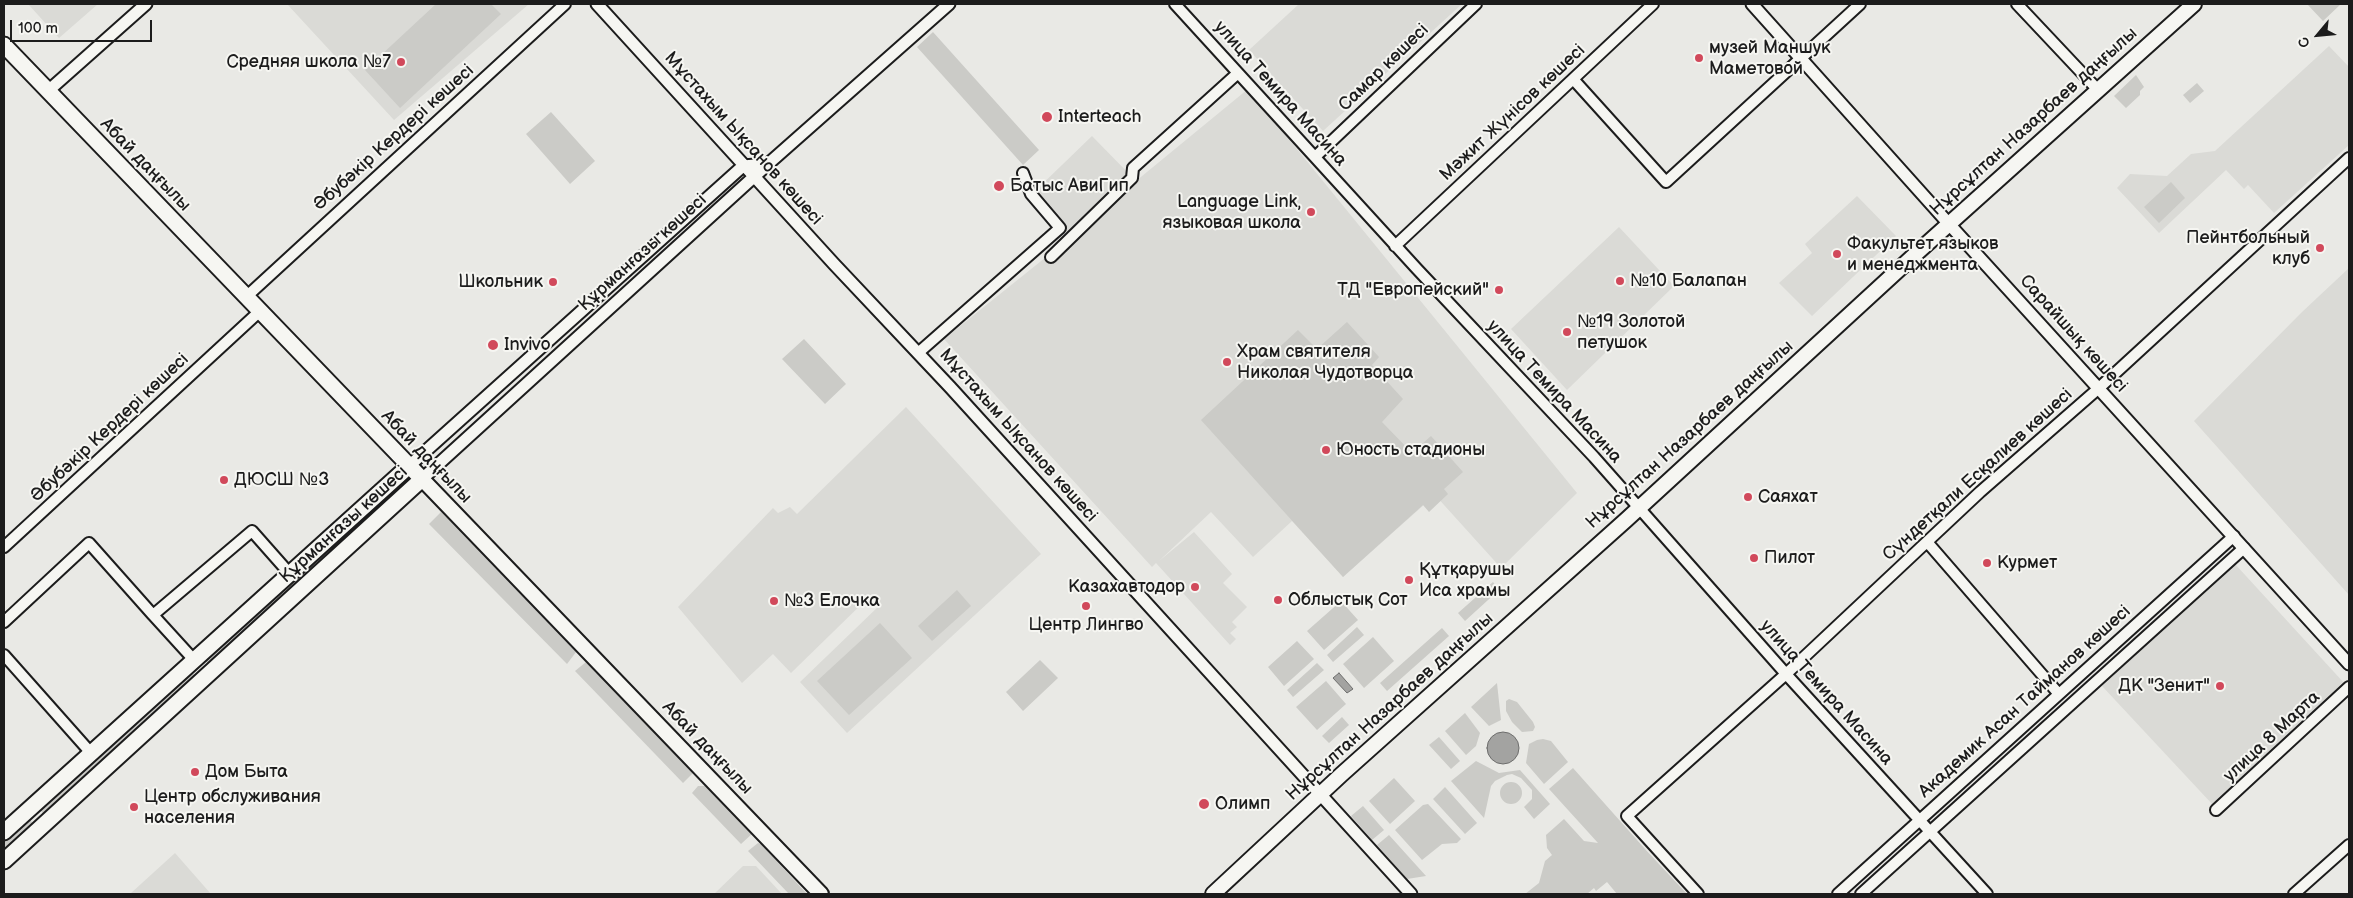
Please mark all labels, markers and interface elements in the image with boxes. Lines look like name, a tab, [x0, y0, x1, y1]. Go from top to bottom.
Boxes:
scale bar	[12, 10, 155, 42]
north arrow	[2293, 10, 2343, 60]
street label: улица Темира Масина	[1209, 17, 1351, 171]
text: 100 m	[18, 19, 58, 38]
street label: Самар көшесі	[1335, 20, 1433, 116]
street label: Нұрсұлтан Назарбаев даңғылы	[1926, 23, 2142, 221]
text: С	[2295, 34, 2314, 51]
place label: музей Маншук Маметовой	[1709, 37, 1831, 80]
street label: Мәжит Жүнісов көшесі	[1436, 40, 1590, 186]
street label: Мұстахым Ықсанов көшесі	[659, 48, 827, 230]
place label: Средняя школа №7	[226, 51, 391, 73]
marker: музей Маншук Маметовой	[1693, 52, 1705, 64]
marker: Средняя школа №7	[395, 56, 407, 68]
street label: Әбубәкір Кердері көшесі	[309, 60, 479, 216]
place label: Interteach	[1058, 106, 1141, 128]
marker: Interteach	[1040, 110, 1054, 124]
street label: Абай даңғылы	[95, 114, 195, 216]
place label: Батыс АвиГип	[1010, 175, 1129, 197]
marker: Батыс АвиГип	[992, 179, 1006, 193]
street label: Құрманғазы көшесі	[574, 190, 712, 316]
place label: Language Link, языковая школа	[1163, 191, 1301, 233]
marker: Language Link, языковая школа	[1305, 206, 1317, 218]
place label: Пейнтбольный клуб	[2186, 227, 2310, 270]
place label: Факультет языков и менеджмента	[1847, 233, 1998, 276]
marker: Пейнтбольный клуб	[2314, 242, 2326, 254]
marker: Факультет языков и менеджмента	[1831, 248, 1843, 260]
place label: №10 Балапан	[1630, 270, 1747, 292]
place label: Школьник	[458, 271, 543, 293]
street label: Сарайшық көшесі	[2014, 271, 2132, 397]
marker: №10 Балапан	[1614, 275, 1626, 287]
marker: Школьник	[547, 276, 559, 288]
place label: ТД "Европейский"	[1337, 279, 1489, 301]
marker: ТД "Европейский"	[1493, 284, 1505, 296]
place label: №19 Золотой петушок	[1577, 311, 1685, 354]
street label: улица Темира Масина	[1482, 316, 1626, 468]
marker: №19 Золотой петушок	[1561, 326, 1573, 338]
place label: Invivo	[504, 334, 551, 356]
street label: Нұрсұлтан Назарбаев даңғылы	[1582, 336, 1798, 534]
marker: Invivo	[486, 338, 500, 352]
place label: Храм святителя Николая Чудотворца	[1237, 341, 1413, 384]
street label: Мұстахым Ықсанов көшесі	[934, 345, 1102, 527]
street label: Әбубәкір Кердері көшесі	[26, 349, 194, 507]
marker: Храм святителя Николая Чудотворца	[1221, 356, 1233, 368]
street label: Сүндетқали Есқалиев көшесі	[1879, 384, 2077, 566]
street label: Абай даңғылы	[376, 406, 476, 508]
place label: Юность стадионы	[1336, 439, 1485, 461]
marker: Юность стадионы	[1320, 444, 1332, 456]
street label: Құрманғазы көшесі	[275, 462, 413, 588]
place label: ДЮСШ №3	[234, 469, 329, 491]
marker: ДЮСШ №3	[218, 474, 230, 486]
place label: Саяхат	[1758, 486, 1818, 508]
marker: Саяхат	[1742, 491, 1754, 503]
place label: Пилот	[1764, 547, 1815, 569]
marker: Пилот	[1748, 552, 1760, 564]
place label: Курмет	[1997, 552, 2057, 574]
marker: Курмет	[1981, 557, 1993, 569]
place label: Құтқарушы Иса храмы	[1419, 559, 1514, 602]
marker: Құтқарушы Иса храмы	[1403, 574, 1415, 586]
place label: Казахавтодор	[1068, 576, 1185, 598]
marker: Казахавтодор	[1189, 581, 1201, 593]
place label: Облыстық Сот	[1288, 589, 1408, 611]
place label: №3 Елочка	[784, 590, 880, 612]
marker: Облыстық Сот	[1272, 594, 1284, 606]
marker: №3 Елочка	[768, 595, 780, 607]
marker: Центр Лингво	[1080, 600, 1092, 612]
street label: Академик Асан Тайманов көшесі	[1915, 601, 2135, 803]
street label: Нұрсұлтан Назарбаев даңғылы	[1282, 608, 1498, 806]
place label: Центр Лингво	[1029, 614, 1143, 636]
street label: улица Темира Масина	[1755, 616, 1897, 770]
place label: ДК "Зенит"	[2118, 675, 2210, 697]
marker: ДК "Зенит"	[2214, 680, 2226, 692]
street label: улица 8 Марта	[2219, 687, 2325, 787]
street label: Абай даңғылы	[657, 697, 757, 799]
place label: Дом Быта	[205, 761, 288, 783]
marker: Дом Быта	[189, 766, 201, 778]
place label: Центр обслуживания наcеления	[144, 786, 321, 829]
place label: Олимп	[1215, 793, 1270, 815]
marker: Олимп	[1197, 797, 1211, 811]
marker: Центр обслуживания наcеления	[128, 801, 140, 813]

